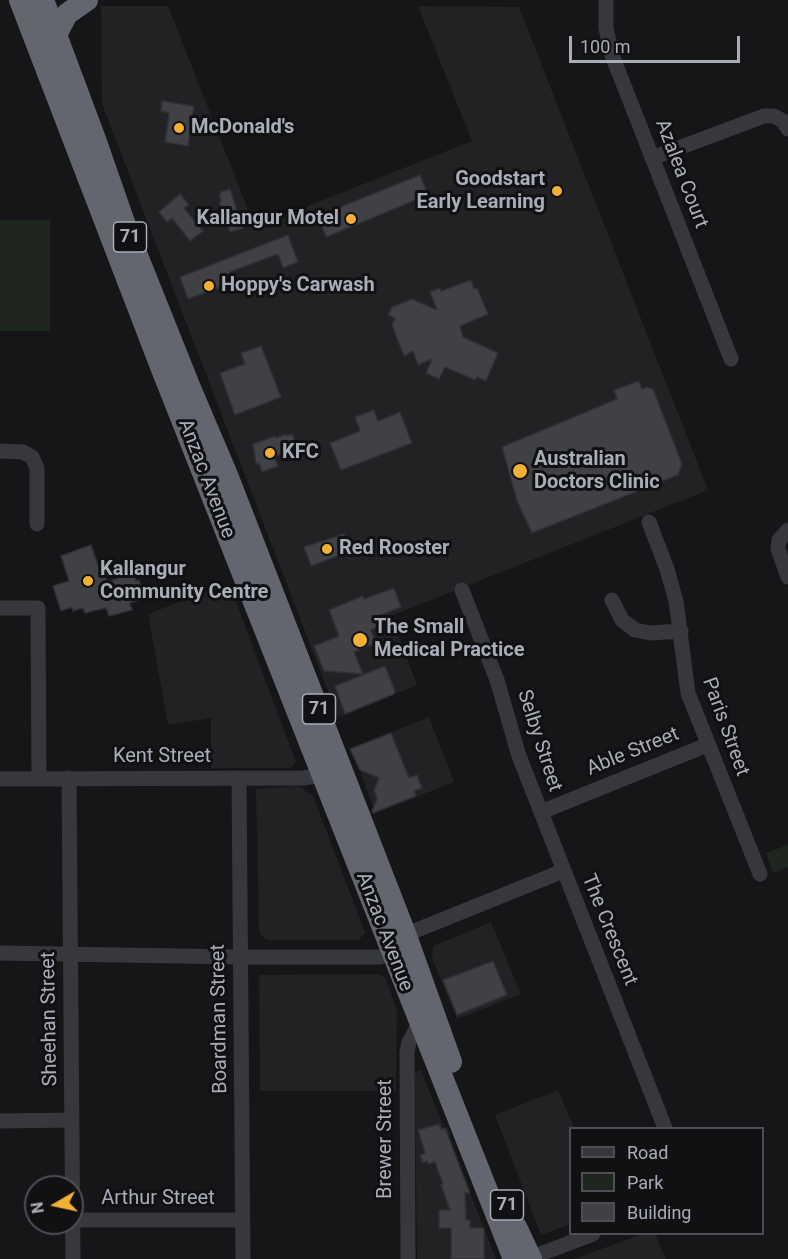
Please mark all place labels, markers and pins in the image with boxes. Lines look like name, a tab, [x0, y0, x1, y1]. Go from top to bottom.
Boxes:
place label: McDonald's	[191, 116, 294, 140]
marker: McDonald's	[172, 121, 186, 135]
place label: Goodstart Early Learning	[417, 168, 545, 215]
marker: Goodstart Early Learning	[550, 184, 564, 198]
place label: Kallangur Motel	[196, 207, 339, 231]
marker: Kallangur Motel	[344, 212, 358, 226]
place label: Hoppy's Carwash	[221, 274, 375, 298]
marker: Hoppy's Carwash	[202, 279, 216, 293]
place label: KFC	[282, 441, 319, 465]
marker: KFC	[263, 446, 277, 460]
place label: Australian Doctors Clinic	[534, 448, 660, 495]
marker: Australian Doctors Clinic	[511, 462, 529, 480]
place label: Red Rooster	[339, 537, 449, 561]
marker: Red Rooster	[320, 542, 334, 556]
place label: Kallangur Community Centre	[100, 558, 268, 605]
marker: Kallangur Community Centre	[81, 574, 95, 588]
place label: The Small Medical Practice	[374, 616, 525, 663]
marker: The Small Medical Practice	[351, 631, 369, 649]

